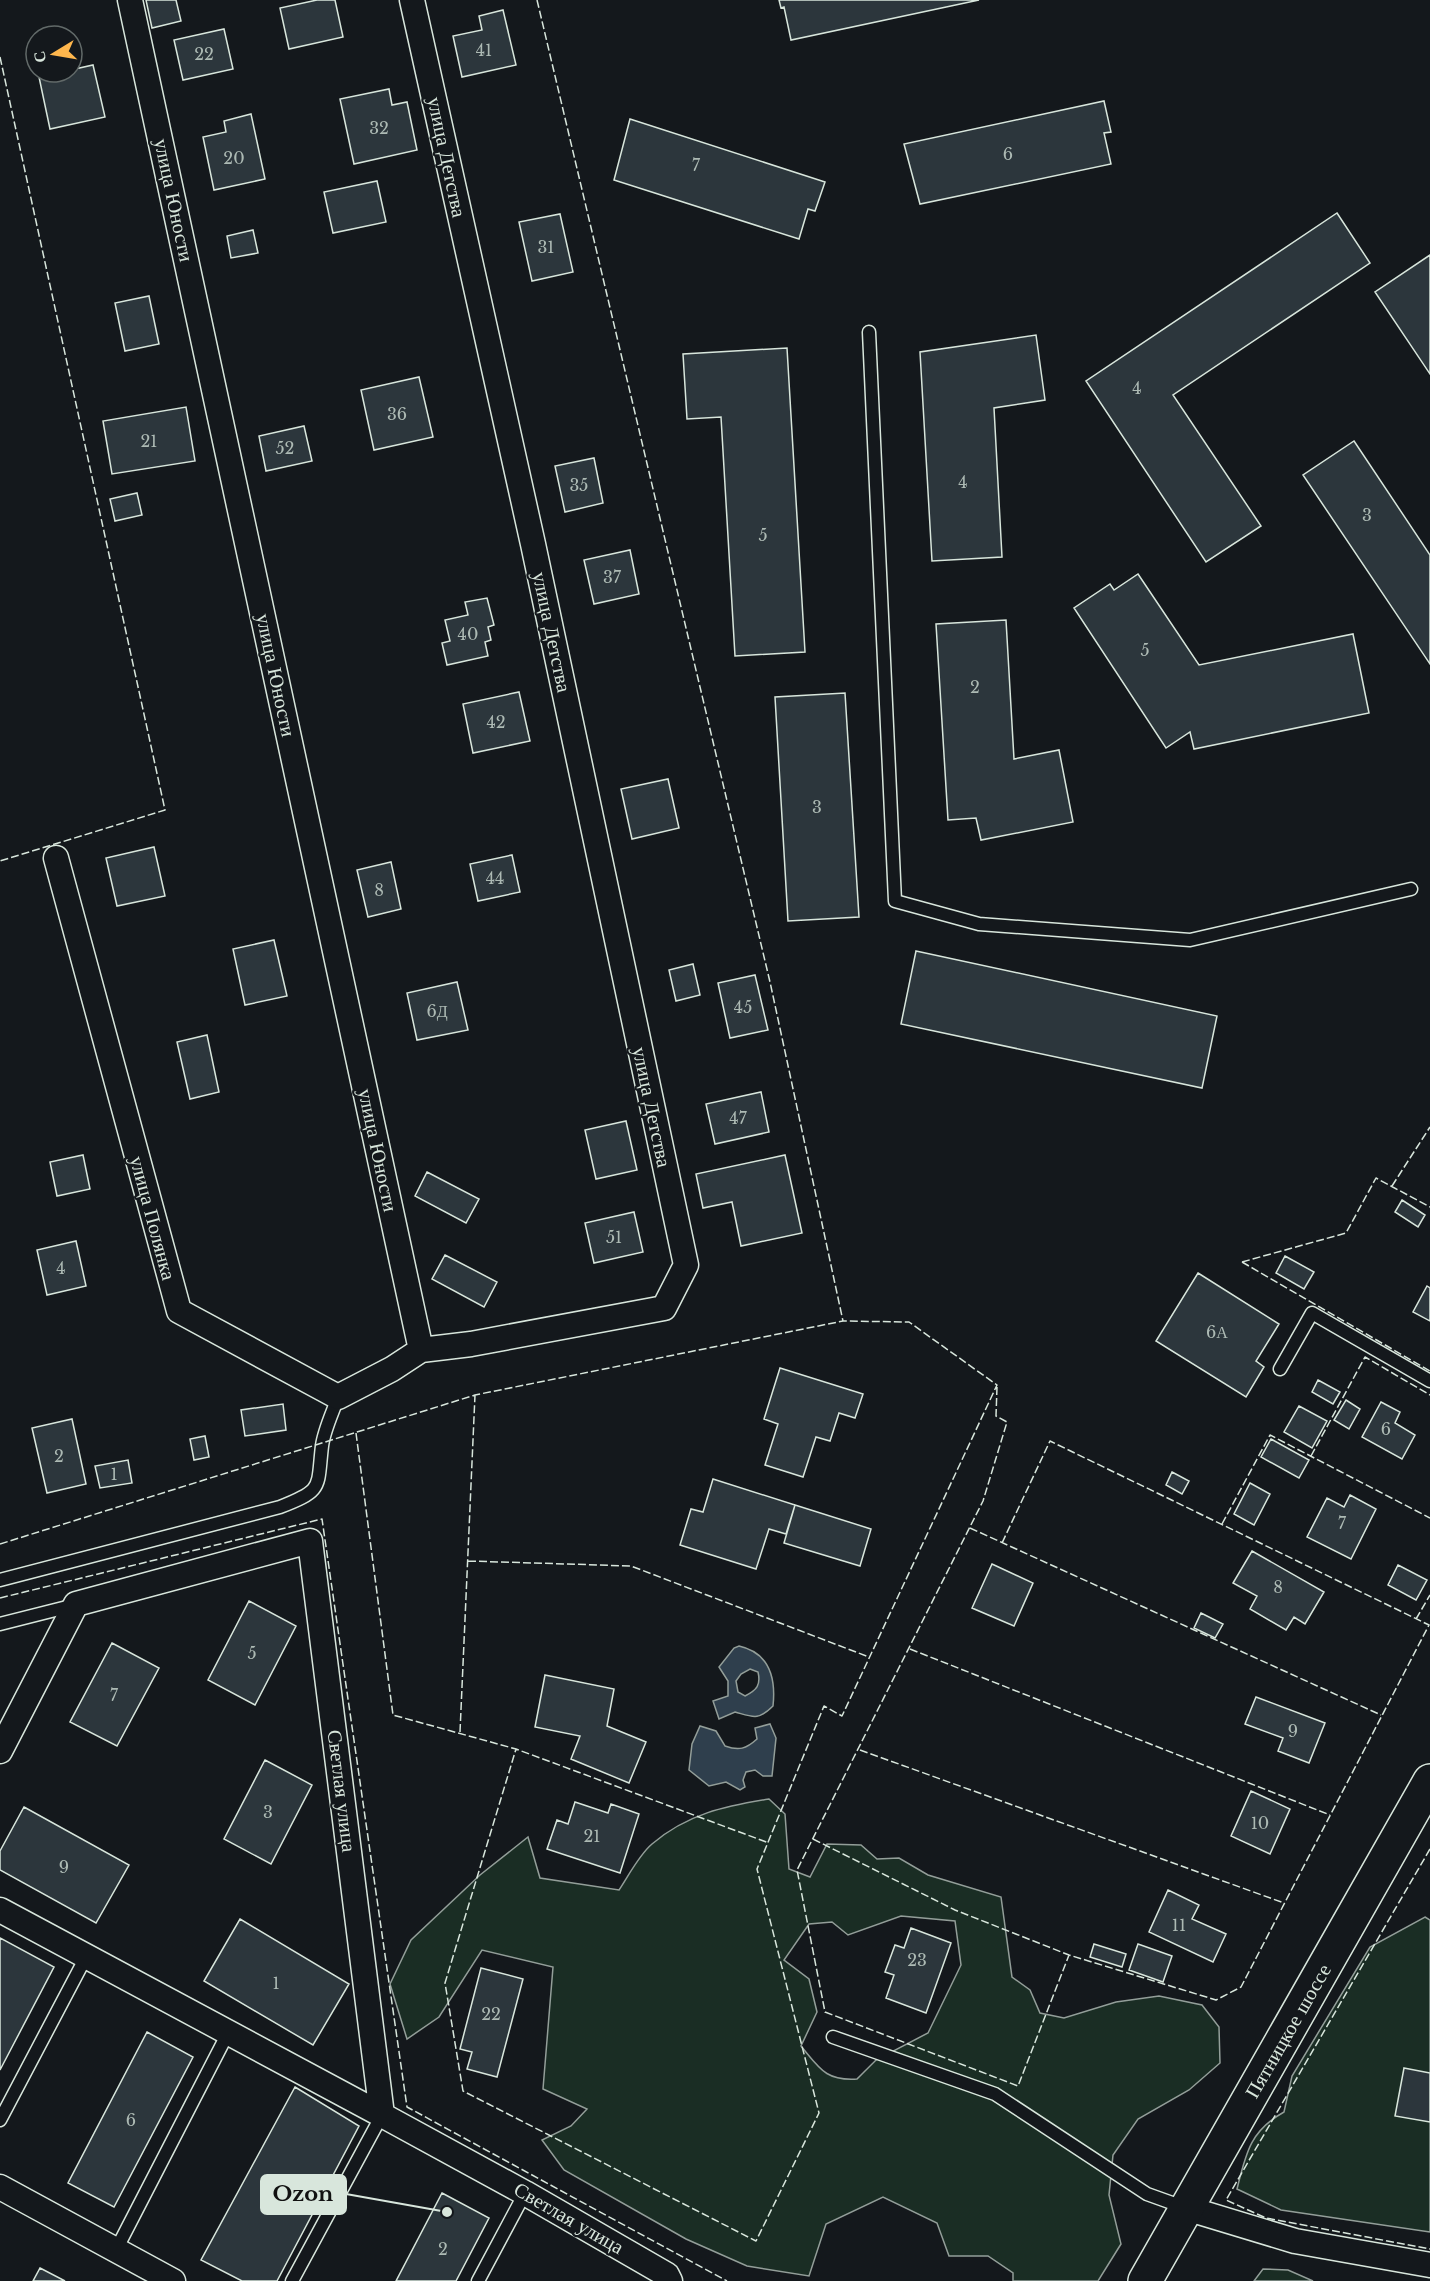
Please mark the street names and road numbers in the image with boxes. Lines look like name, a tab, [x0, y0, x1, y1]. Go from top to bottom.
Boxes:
street label: улица Детства	[423, 95, 472, 220]
street label: улица Юности	[149, 136, 199, 264]
street label: улица Детства	[528, 570, 577, 695]
street label: улица Юности	[251, 611, 301, 739]
street label: улица Детства	[628, 1045, 677, 1170]
street label: улица Юности	[353, 1086, 403, 1214]
street label: улица Полянка	[125, 1153, 181, 1283]
street label: Светлая улица	[323, 1729, 361, 1854]
street label: Пятницкое шоссе	[1240, 1960, 1336, 2102]
street label: Светлая улица	[510, 2177, 628, 2259]

